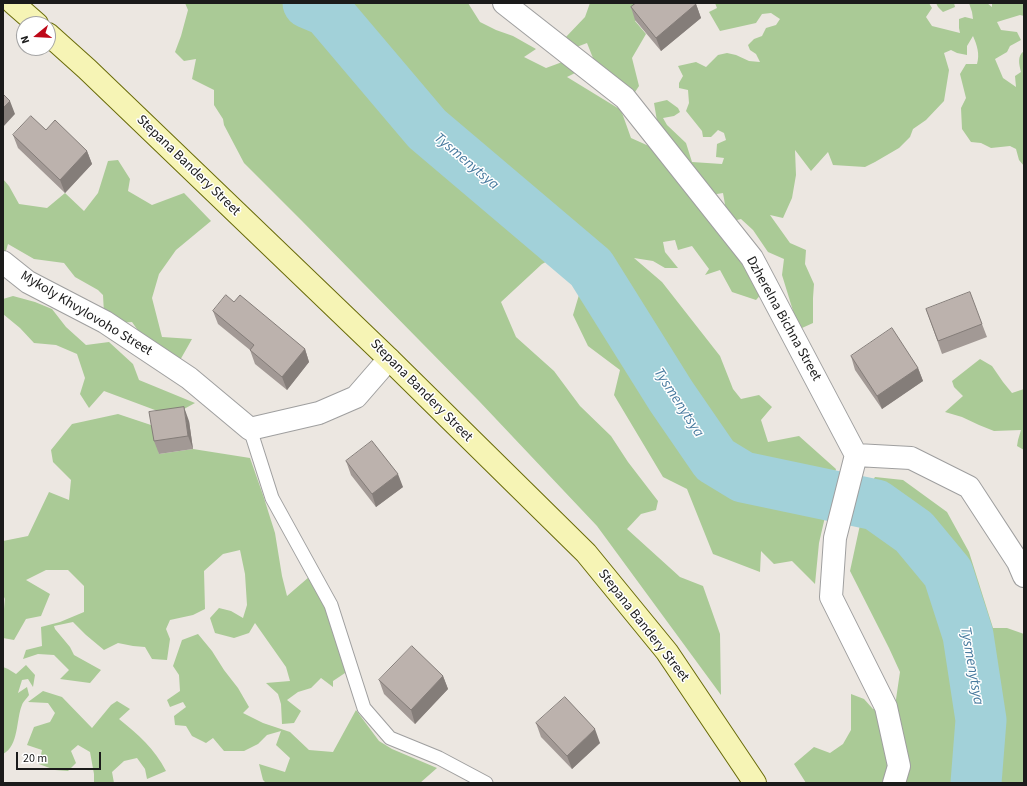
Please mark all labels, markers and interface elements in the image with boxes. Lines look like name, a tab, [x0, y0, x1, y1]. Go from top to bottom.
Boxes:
north arrow	[16, 16, 56, 56]
text: N	[17, 34, 33, 45]
street label: Stepana Bandery Street	[133, 112, 243, 220]
water label: Tysmenytsya	[430, 130, 502, 194]
street label: Dzherelna Bichna Street	[742, 254, 824, 384]
street label: Mykoly Khvylovoho Street	[17, 268, 155, 360]
street label: Stepana Bandery Street	[366, 336, 476, 446]
water label: Tysmenytsya	[649, 365, 707, 441]
street label: Stepana Bandery Street	[594, 566, 692, 686]
water label: Tysmenytsya	[955, 626, 987, 706]
scale bar	[18, 744, 103, 770]
text: 20 m	[23, 750, 47, 767]

